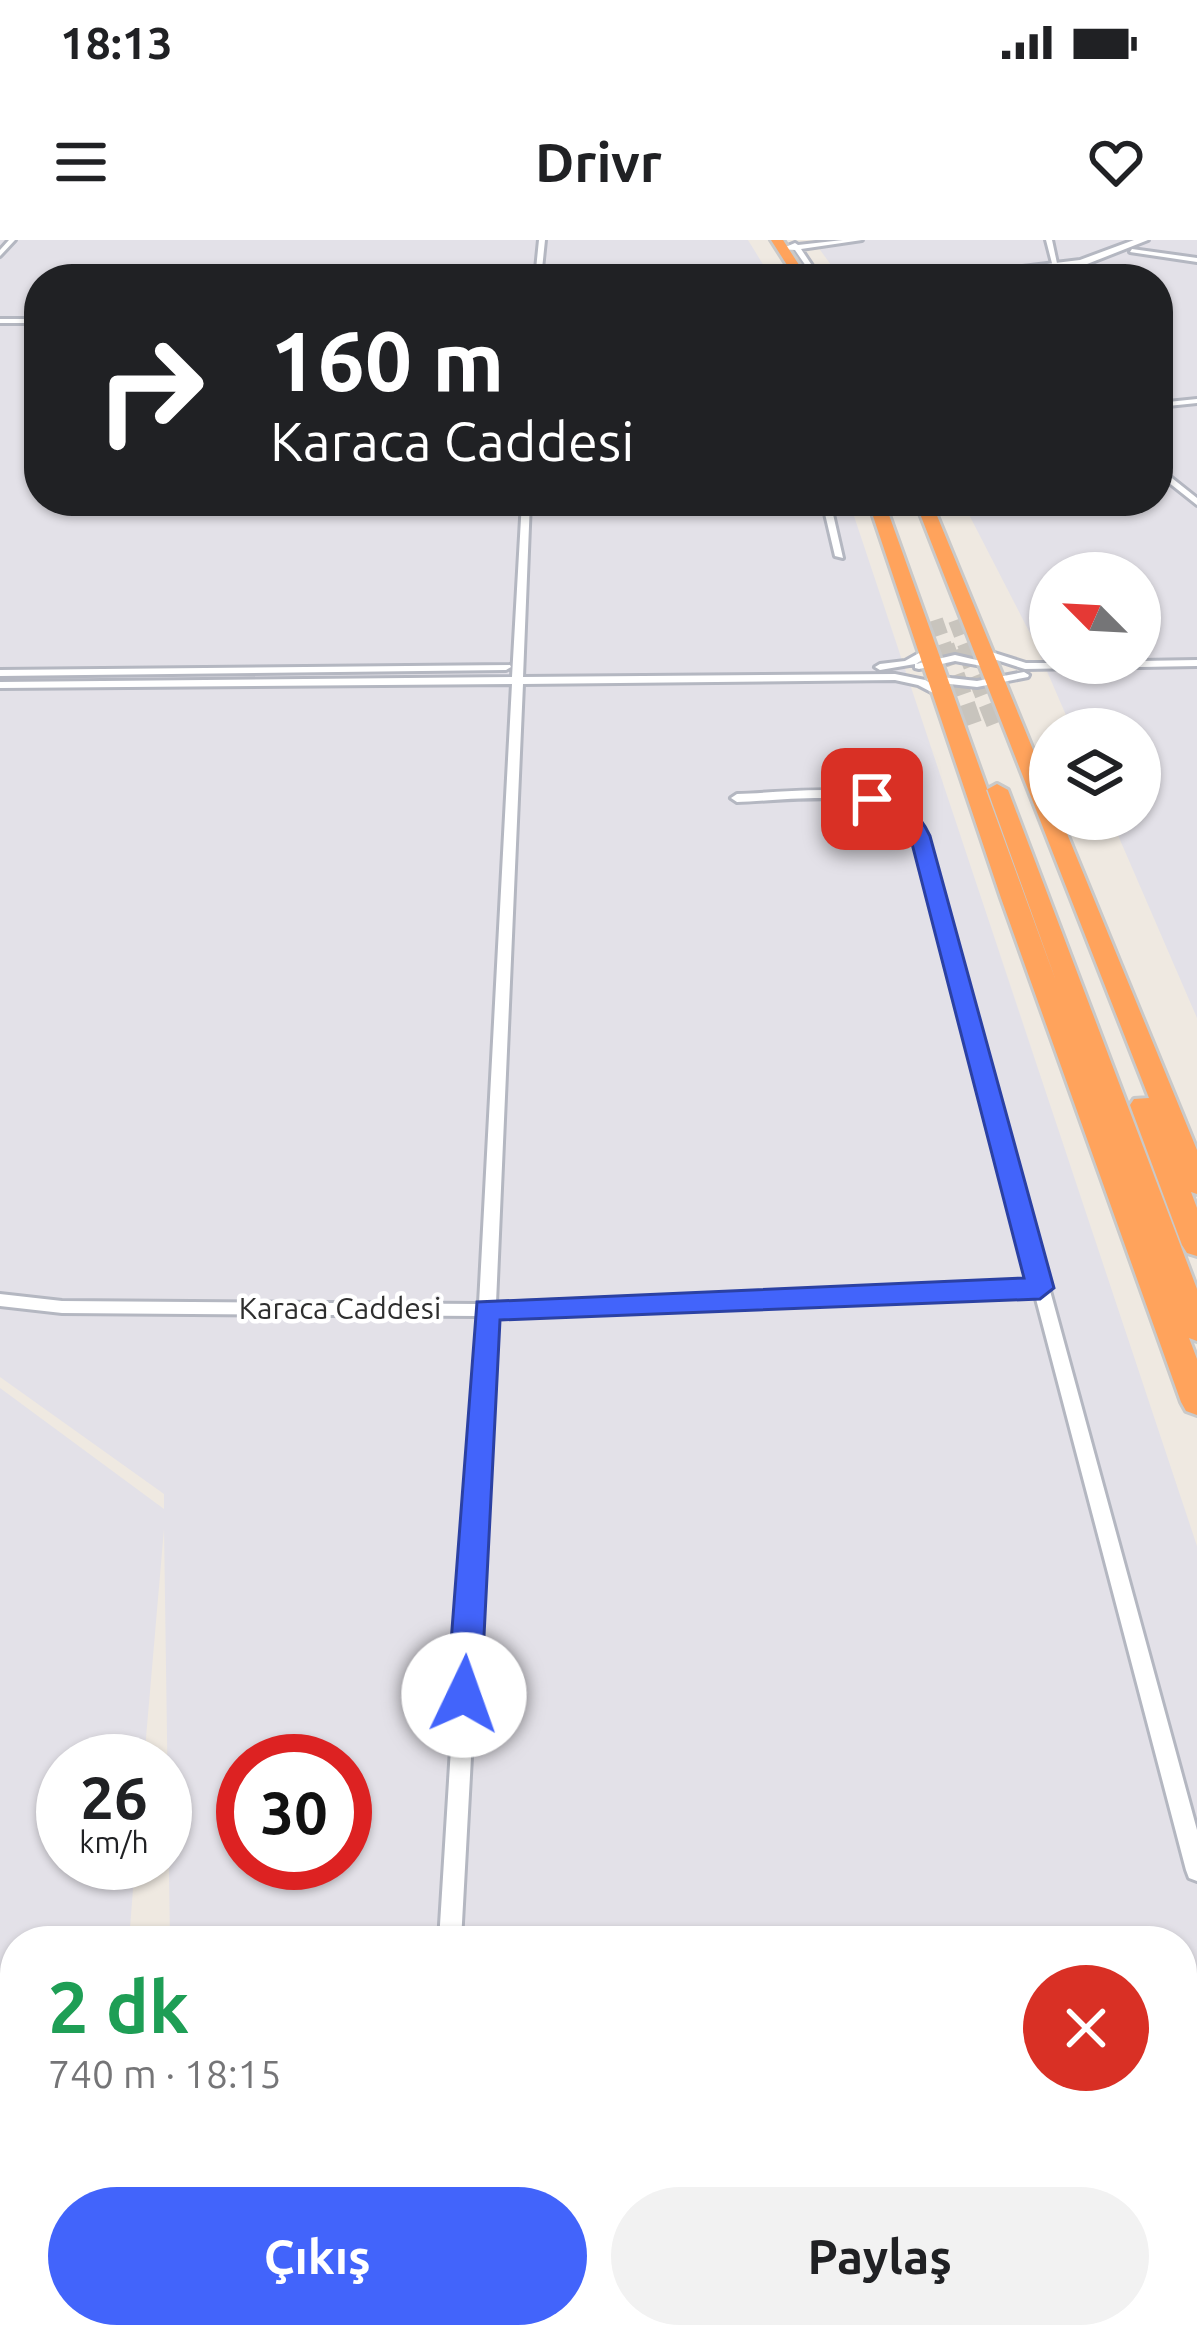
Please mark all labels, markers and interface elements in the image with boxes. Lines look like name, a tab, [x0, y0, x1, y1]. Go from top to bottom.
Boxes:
text: 18:13	[60, 17, 173, 68]
icon: menu	[48, 129, 114, 195]
icon: heart	[1083, 129, 1149, 195]
text: Drivr	[535, 132, 662, 192]
icon: right	[72, 312, 228, 468]
text: 160 m	[270, 313, 504, 407]
text: Karaca Caddesi	[270, 411, 634, 471]
north arrow	[1029, 552, 1161, 684]
map controls	[1029, 552, 1161, 840]
button: layers	[1029, 708, 1161, 840]
pin	[821, 748, 923, 850]
icon: arrive	[839, 766, 905, 832]
street label: Karaca Caddesi	[239, 1291, 441, 1325]
position arrow	[401, 1632, 527, 1758]
speed limit sign: 30	[216, 1734, 372, 1890]
text: 26	[80, 1763, 148, 1830]
text: km/h	[79, 1825, 149, 1859]
button: close	[1023, 1965, 1149, 2091]
text: 2 dk	[48, 1966, 189, 2047]
text: 740 m · 18:15	[48, 2052, 282, 2095]
button: Çıkış	[48, 2187, 587, 2325]
button: Paylaş	[611, 2187, 1149, 2325]

